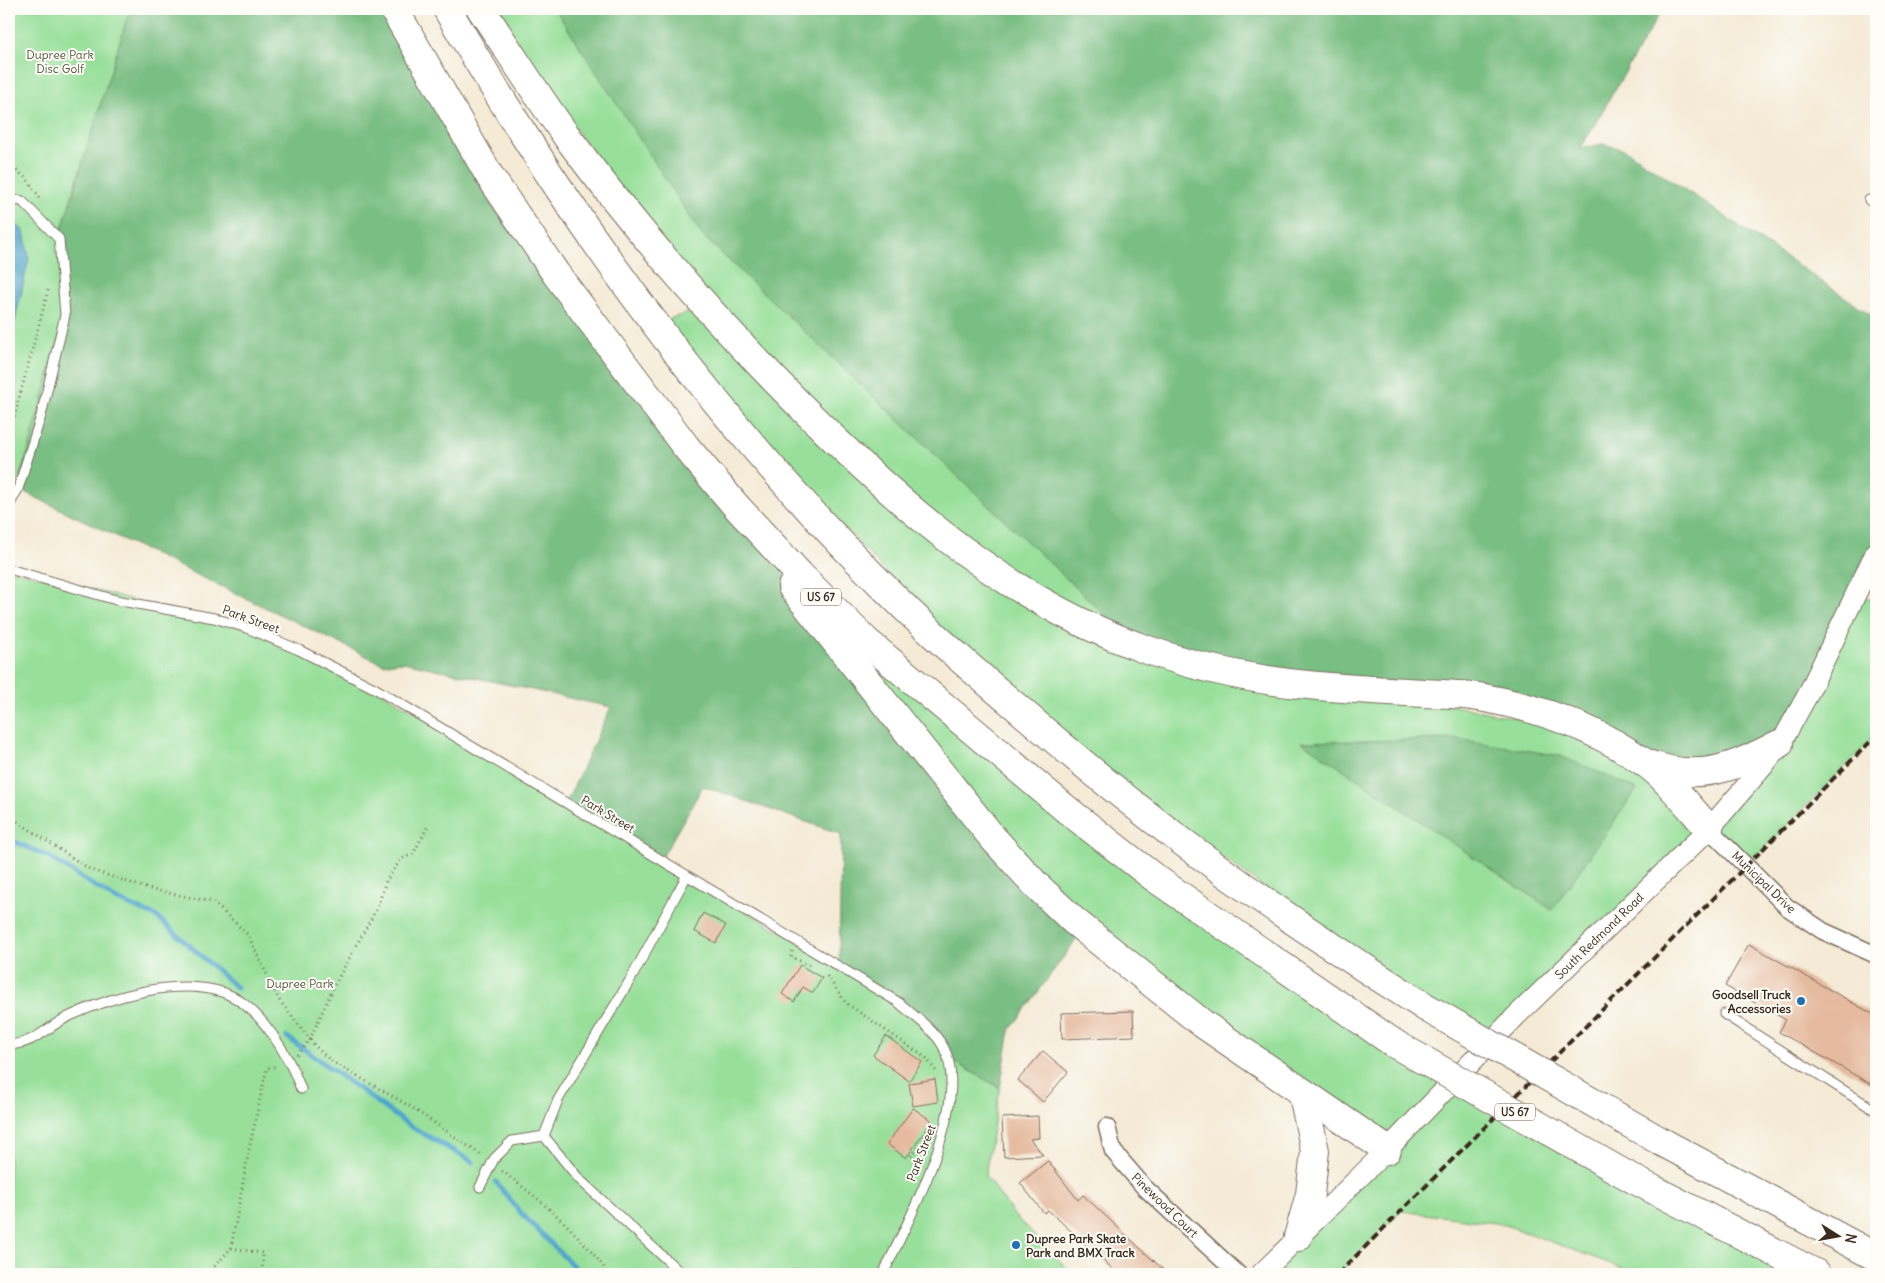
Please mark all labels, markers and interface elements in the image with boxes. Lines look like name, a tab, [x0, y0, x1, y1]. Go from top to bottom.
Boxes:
park label: Dupree Park Disc Golf	[26, 47, 94, 76]
road number: US 67	[801, 588, 841, 606]
street label: Park Street	[220, 602, 282, 636]
street label: Park Street	[579, 792, 637, 836]
street label: Municipal Drive	[1729, 848, 1799, 916]
street label: South Redmond Road	[1552, 890, 1646, 982]
park label: Dupree Park	[266, 976, 334, 991]
place label: Goodsell Truck Accessories	[1712, 987, 1792, 1016]
marker: Goodsell Truck Accessories	[1795, 995, 1807, 1007]
road number: US 67	[1495, 1104, 1535, 1120]
street label: Park Street	[903, 1122, 939, 1184]
street label: Pinewood Court	[1129, 1170, 1201, 1240]
north arrow	[1812, 1210, 1862, 1260]
place label: Dupree Park Skate Park and BMX Track	[1026, 1231, 1135, 1260]
text: N	[1841, 1232, 1861, 1245]
marker: Dupree Park Skate Park and BMX Track	[1010, 1239, 1022, 1251]

